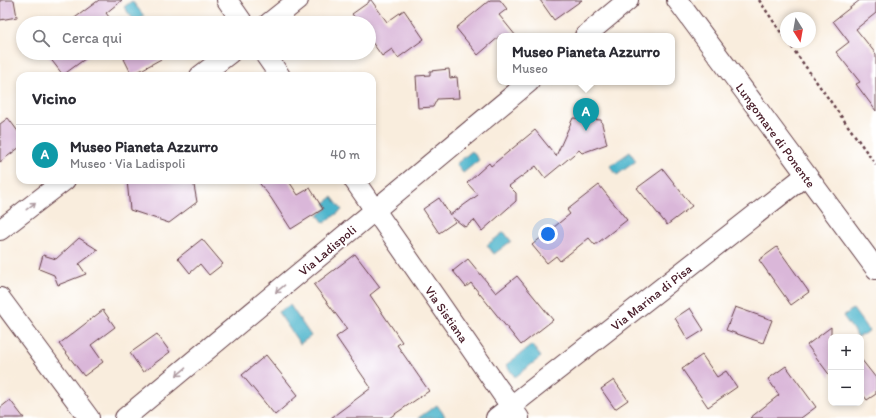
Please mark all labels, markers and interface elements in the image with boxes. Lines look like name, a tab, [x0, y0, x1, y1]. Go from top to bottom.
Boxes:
north arrow	[780, 12, 816, 48]
search box	[16, 16, 376, 60]
icon: search	[30, 27, 52, 49]
text: Cerca qui	[62, 29, 122, 47]
popup	[497, 33, 675, 85]
text: Museo Pianeta Azzurro	[512, 43, 660, 61]
text: Museo	[512, 61, 548, 76]
street label: Lungomare di Ponente	[733, 80, 819, 190]
text: Vicino	[32, 88, 76, 108]
pin: A	[573, 98, 599, 131]
text: Museo Pianeta Azzurro	[70, 138, 218, 156]
text: A	[41, 147, 49, 162]
text: 40 m	[330, 147, 360, 162]
text: Museo · Via Ladispoli	[70, 156, 185, 171]
one-way arrow	[25, 202, 36, 210]
street label: Via Ladispoli	[296, 222, 359, 279]
your location	[538, 224, 558, 244]
street label: Via Marina di Pisa	[608, 261, 695, 334]
street label: Via Sistiana	[422, 283, 472, 346]
one-way arrow	[275, 284, 286, 293]
map controls	[828, 334, 864, 406]
button: +	[828, 334, 864, 370]
one-way arrow	[175, 368, 186, 376]
button: −	[828, 370, 864, 406]

